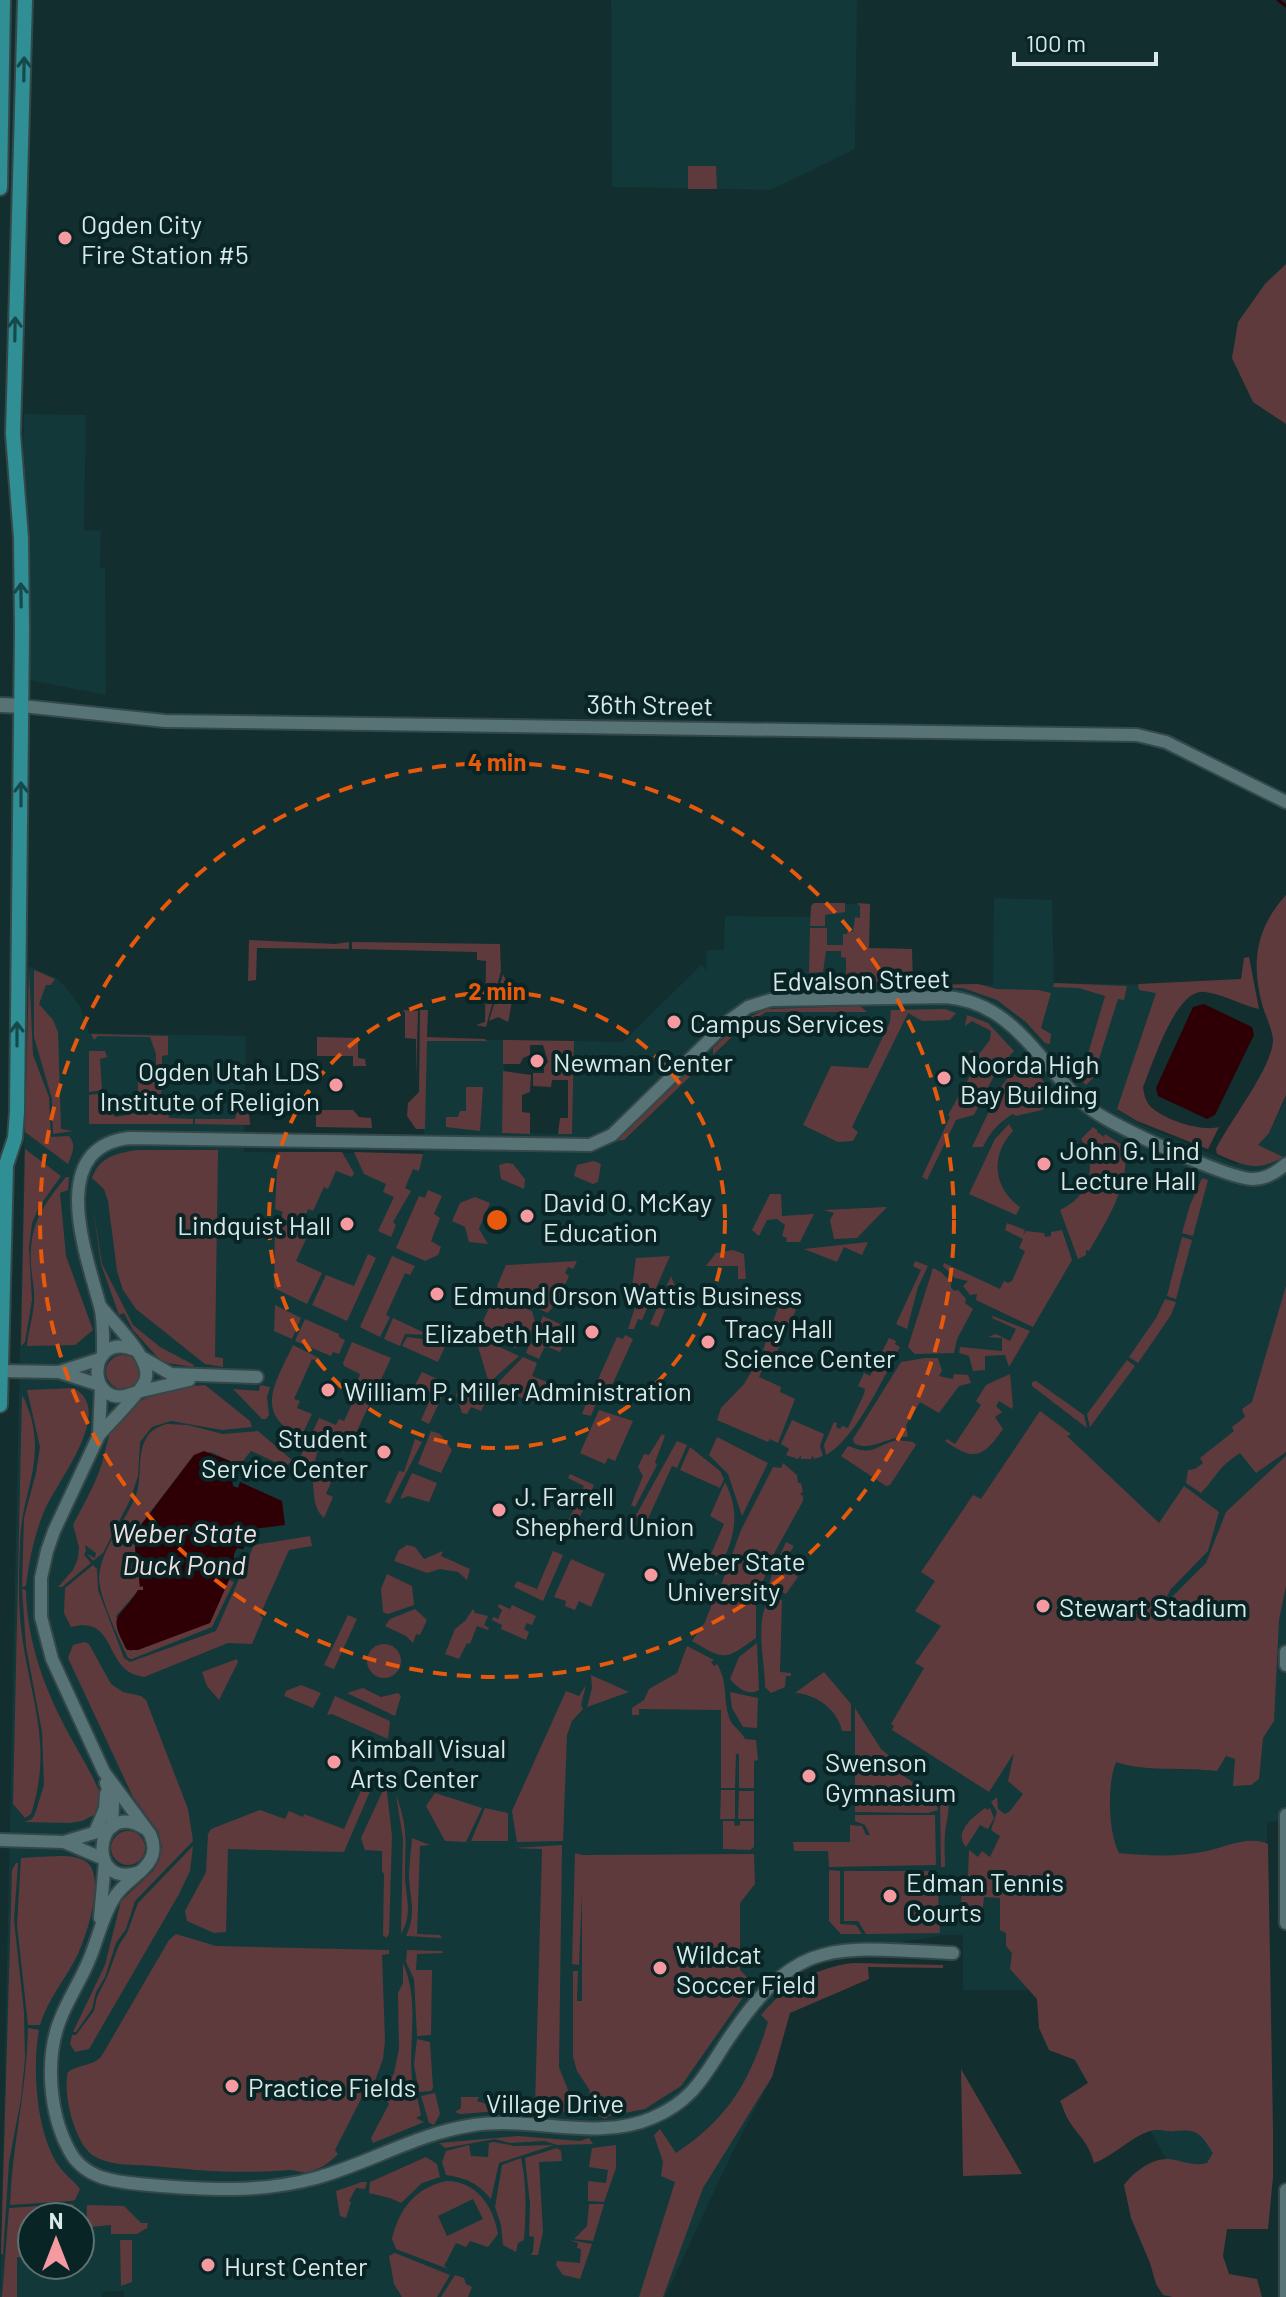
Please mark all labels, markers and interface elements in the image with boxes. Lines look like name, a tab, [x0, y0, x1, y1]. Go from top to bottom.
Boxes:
scale bar	[1014, 16, 1156, 66]
text: 100 m	[1026, 28, 1086, 57]
one-way arrow	[16, 56, 31, 83]
place label: Ogden City Fire Station #5	[81, 208, 249, 269]
marker: Ogden City Fire Station #5	[56, 229, 74, 247]
one-way arrow	[7, 316, 22, 343]
one-way arrow	[14, 582, 29, 609]
street label: 36th Street	[587, 687, 713, 721]
text: 4 min	[468, 747, 526, 776]
one-way arrow	[13, 781, 29, 808]
street label: Edvalson Street	[772, 962, 950, 996]
text: 2 min	[468, 976, 526, 1005]
place label: Campus Services	[690, 1007, 884, 1038]
marker: Campus Services	[665, 1013, 683, 1031]
one-way arrow	[10, 1021, 25, 1048]
place label: Newman Center	[553, 1046, 733, 1077]
place label: Noorda High Bay Building	[960, 1048, 1100, 1109]
marker: Newman Center	[528, 1052, 546, 1070]
place label: Ogden Utah LDS Institute of Religion	[100, 1055, 320, 1116]
marker: Noorda High Bay Building	[935, 1069, 953, 1087]
marker: Ogden Utah LDS Institute of Religion	[327, 1076, 345, 1094]
place label: John G. Lind Lecture Hall	[1060, 1134, 1200, 1195]
marker: John G. Lind Lecture Hall	[1035, 1155, 1053, 1173]
place label: David O. McKay Education	[543, 1186, 712, 1247]
centre of rings	[483, 1206, 511, 1234]
marker: David O. McKay Education	[518, 1207, 536, 1225]
place label: Lindquist Hall	[177, 1209, 331, 1240]
marker: Lindquist Hall	[338, 1215, 356, 1233]
place label: Edmund Orson Wattis Business	[453, 1279, 802, 1310]
marker: Edmund Orson Wattis Business	[428, 1285, 446, 1303]
place label: Tracy Hall Science Center	[724, 1312, 896, 1373]
place label: Elizabeth Hall	[424, 1317, 576, 1348]
marker: Elizabeth Hall	[583, 1323, 601, 1341]
marker: Tracy Hall Science Center	[699, 1333, 717, 1351]
place label: William P. Miller Administration	[344, 1375, 692, 1406]
marker: William P. Miller Administration	[319, 1381, 337, 1399]
place label: Student Service Center	[201, 1422, 369, 1483]
marker: Student Service Center	[375, 1443, 393, 1461]
place label: J. Farrell Shepherd Union	[515, 1480, 694, 1541]
marker: J. Farrell Shepherd Union	[490, 1501, 508, 1519]
water label: Weber State Duck Pond	[111, 1515, 257, 1581]
place label: Weber State University	[667, 1545, 806, 1606]
marker: Weber State University	[642, 1566, 660, 1584]
place label: Stewart Stadium	[1059, 1591, 1247, 1622]
marker: Stewart Stadium	[1034, 1597, 1052, 1615]
place label: Kimball Visual Arts Center	[350, 1732, 506, 1793]
place label: Swenson Gymnasium	[825, 1746, 956, 1807]
marker: Kimball Visual Arts Center	[325, 1753, 343, 1771]
marker: Swenson Gymnasium	[800, 1767, 818, 1785]
place label: Edman Tennis Courts	[906, 1866, 1064, 1927]
marker: Edman Tennis Courts	[881, 1887, 899, 1905]
place label: Wildcat Soccer Field	[676, 1938, 816, 1999]
marker: Wildcat Soccer Field	[651, 1959, 669, 1977]
place label: Practice Fields	[248, 2071, 416, 2102]
marker: Practice Fields	[223, 2077, 241, 2095]
street label: Village Drive	[486, 2087, 624, 2118]
north arrow	[16, 2201, 96, 2281]
text: N	[49, 2207, 63, 2233]
place label: Hurst Center	[224, 2250, 368, 2281]
marker: Hurst Center	[199, 2256, 217, 2274]

